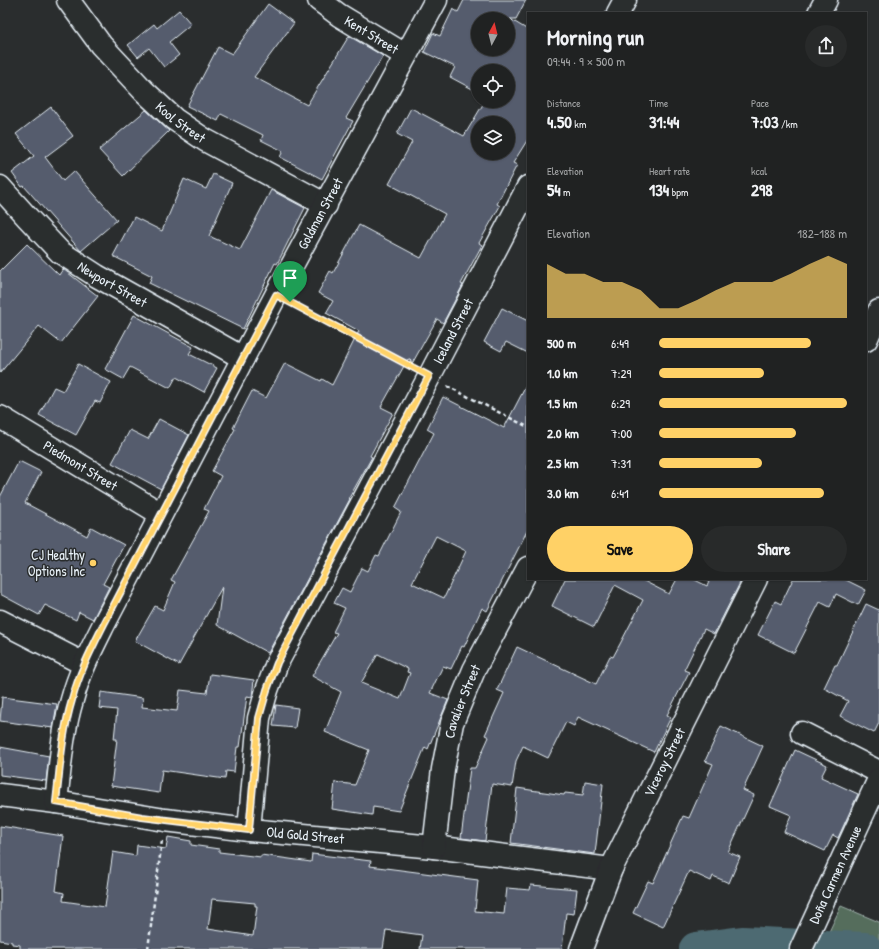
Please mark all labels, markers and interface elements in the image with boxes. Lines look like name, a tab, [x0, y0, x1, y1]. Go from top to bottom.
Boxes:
street label: Kent Street	[341, 11, 402, 58]
north arrow	[471, 12, 515, 56]
map controls	[471, 12, 515, 160]
text: Morning run	[547, 22, 644, 52]
button: share	[805, 25, 847, 67]
text: 09:44 · 9 × 500 m	[547, 52, 625, 70]
button: locate	[471, 64, 515, 108]
text: Distance	[547, 96, 581, 110]
text: Time	[649, 96, 668, 110]
text: Pace	[751, 96, 769, 110]
street label: Kool Street	[152, 97, 210, 147]
text: 4.50	[547, 110, 572, 133]
text: 31:44	[649, 110, 679, 133]
text: 7:03	[751, 110, 779, 133]
button: layers	[471, 116, 515, 160]
text: km	[572, 117, 586, 131]
text: /km	[779, 117, 798, 131]
text: Elevation	[547, 164, 584, 178]
text: Heart rate	[649, 164, 690, 178]
text: kcal	[751, 164, 767, 178]
street label: Goldman Street	[293, 174, 347, 252]
text: 54	[547, 178, 561, 201]
text: 134	[649, 178, 669, 201]
text: 298	[751, 178, 773, 201]
text: m	[561, 185, 571, 199]
text: bpm	[669, 185, 688, 199]
text: Elevation	[547, 224, 590, 242]
text: 182–188 m	[797, 224, 847, 242]
street label: Newport Street	[74, 256, 151, 311]
pin	[273, 261, 307, 302]
icon: arrive	[279, 267, 301, 289]
street label: Iceland Street	[428, 295, 477, 367]
text: 500 m	[547, 334, 576, 352]
text: 6:49	[611, 334, 629, 352]
text: 1.0 km	[547, 364, 578, 382]
text: 7:29	[611, 364, 631, 382]
text: 1.5 km	[547, 394, 577, 412]
text: 6:29	[611, 394, 630, 412]
text: 2.0 km	[547, 424, 579, 442]
text: 7:00	[611, 424, 632, 442]
street label: Piedmont Street	[40, 435, 121, 495]
text: 2.5 km	[547, 454, 579, 472]
text: 7:31	[611, 454, 631, 472]
text: 3.0 km	[547, 484, 579, 502]
text: 6:41	[611, 484, 629, 502]
button: Save	[547, 526, 693, 572]
button: Share	[701, 526, 847, 572]
place label: CJ Healthy Options Inc	[28, 545, 86, 581]
marker: CJ Healthy Options Inc	[88, 558, 98, 568]
street label: Cavalier Street	[439, 661, 484, 740]
street label: Viceroy Street	[639, 724, 689, 800]
street label: Old Gold Street	[266, 822, 345, 848]
street label: Doña Carmen Avenue	[804, 822, 866, 926]

